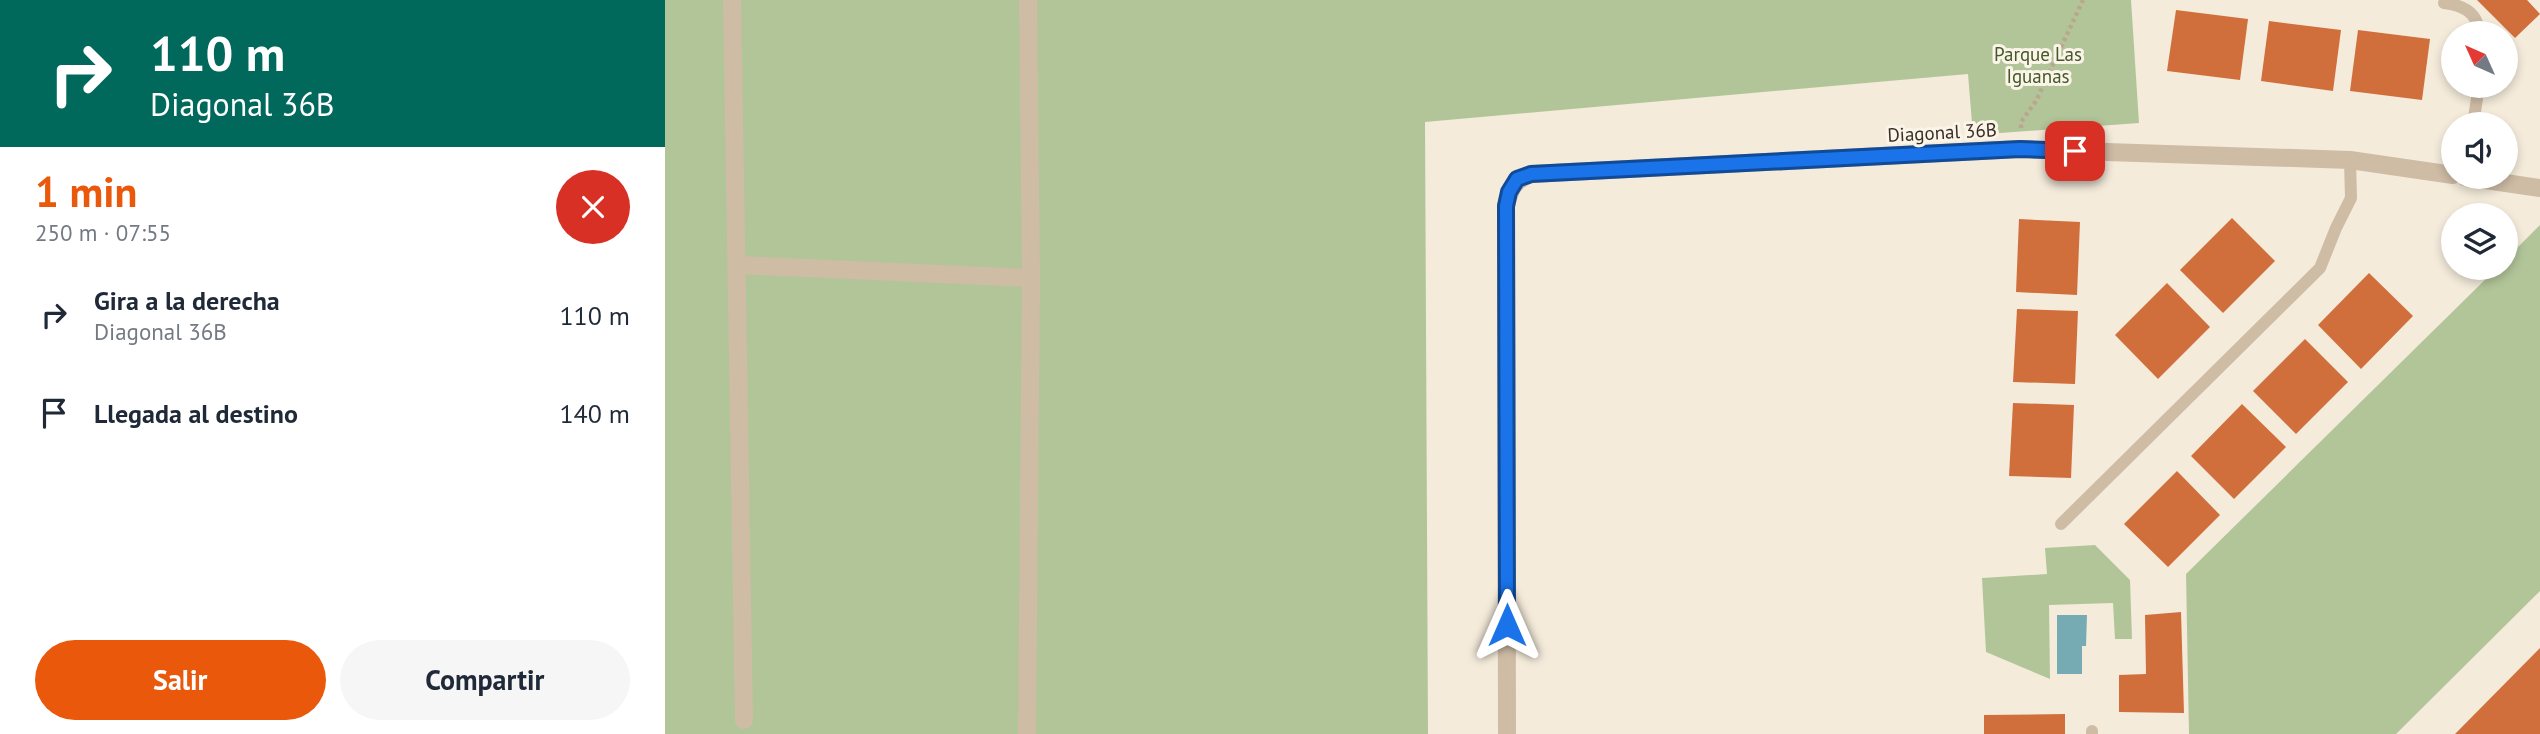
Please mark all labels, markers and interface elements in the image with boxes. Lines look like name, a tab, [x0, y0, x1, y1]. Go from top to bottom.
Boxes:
text: 110 m	[150, 21, 285, 85]
north arrow	[2441, 21, 2518, 98]
map controls	[2441, 21, 2518, 280]
icon: right	[35, 28, 126, 119]
park label: Parque Las Iguanas	[1994, 42, 2082, 88]
text: Diagonal 36B	[150, 83, 335, 125]
button: sound	[2441, 112, 2518, 189]
street label: Diagonal 36B	[1887, 117, 1997, 147]
pin	[2045, 121, 2105, 181]
icon: arrive	[2056, 132, 2094, 170]
text: 1 min	[35, 164, 137, 219]
button: close	[556, 170, 630, 244]
button: layers	[2441, 203, 2518, 280]
text: 250 m · 07:55	[35, 218, 171, 247]
text: Gira a la derecha	[94, 284, 280, 317]
icon: right	[35, 296, 73, 334]
text: 110 m	[559, 299, 630, 332]
text: Diagonal 36B	[94, 317, 227, 346]
icon: arrive	[35, 394, 73, 432]
text: Llegada al destino	[94, 397, 298, 430]
text: 140 m	[559, 397, 630, 430]
position arrow	[1470, 588, 1544, 662]
button: Salir	[35, 640, 326, 720]
button: Compartir	[340, 640, 630, 720]

